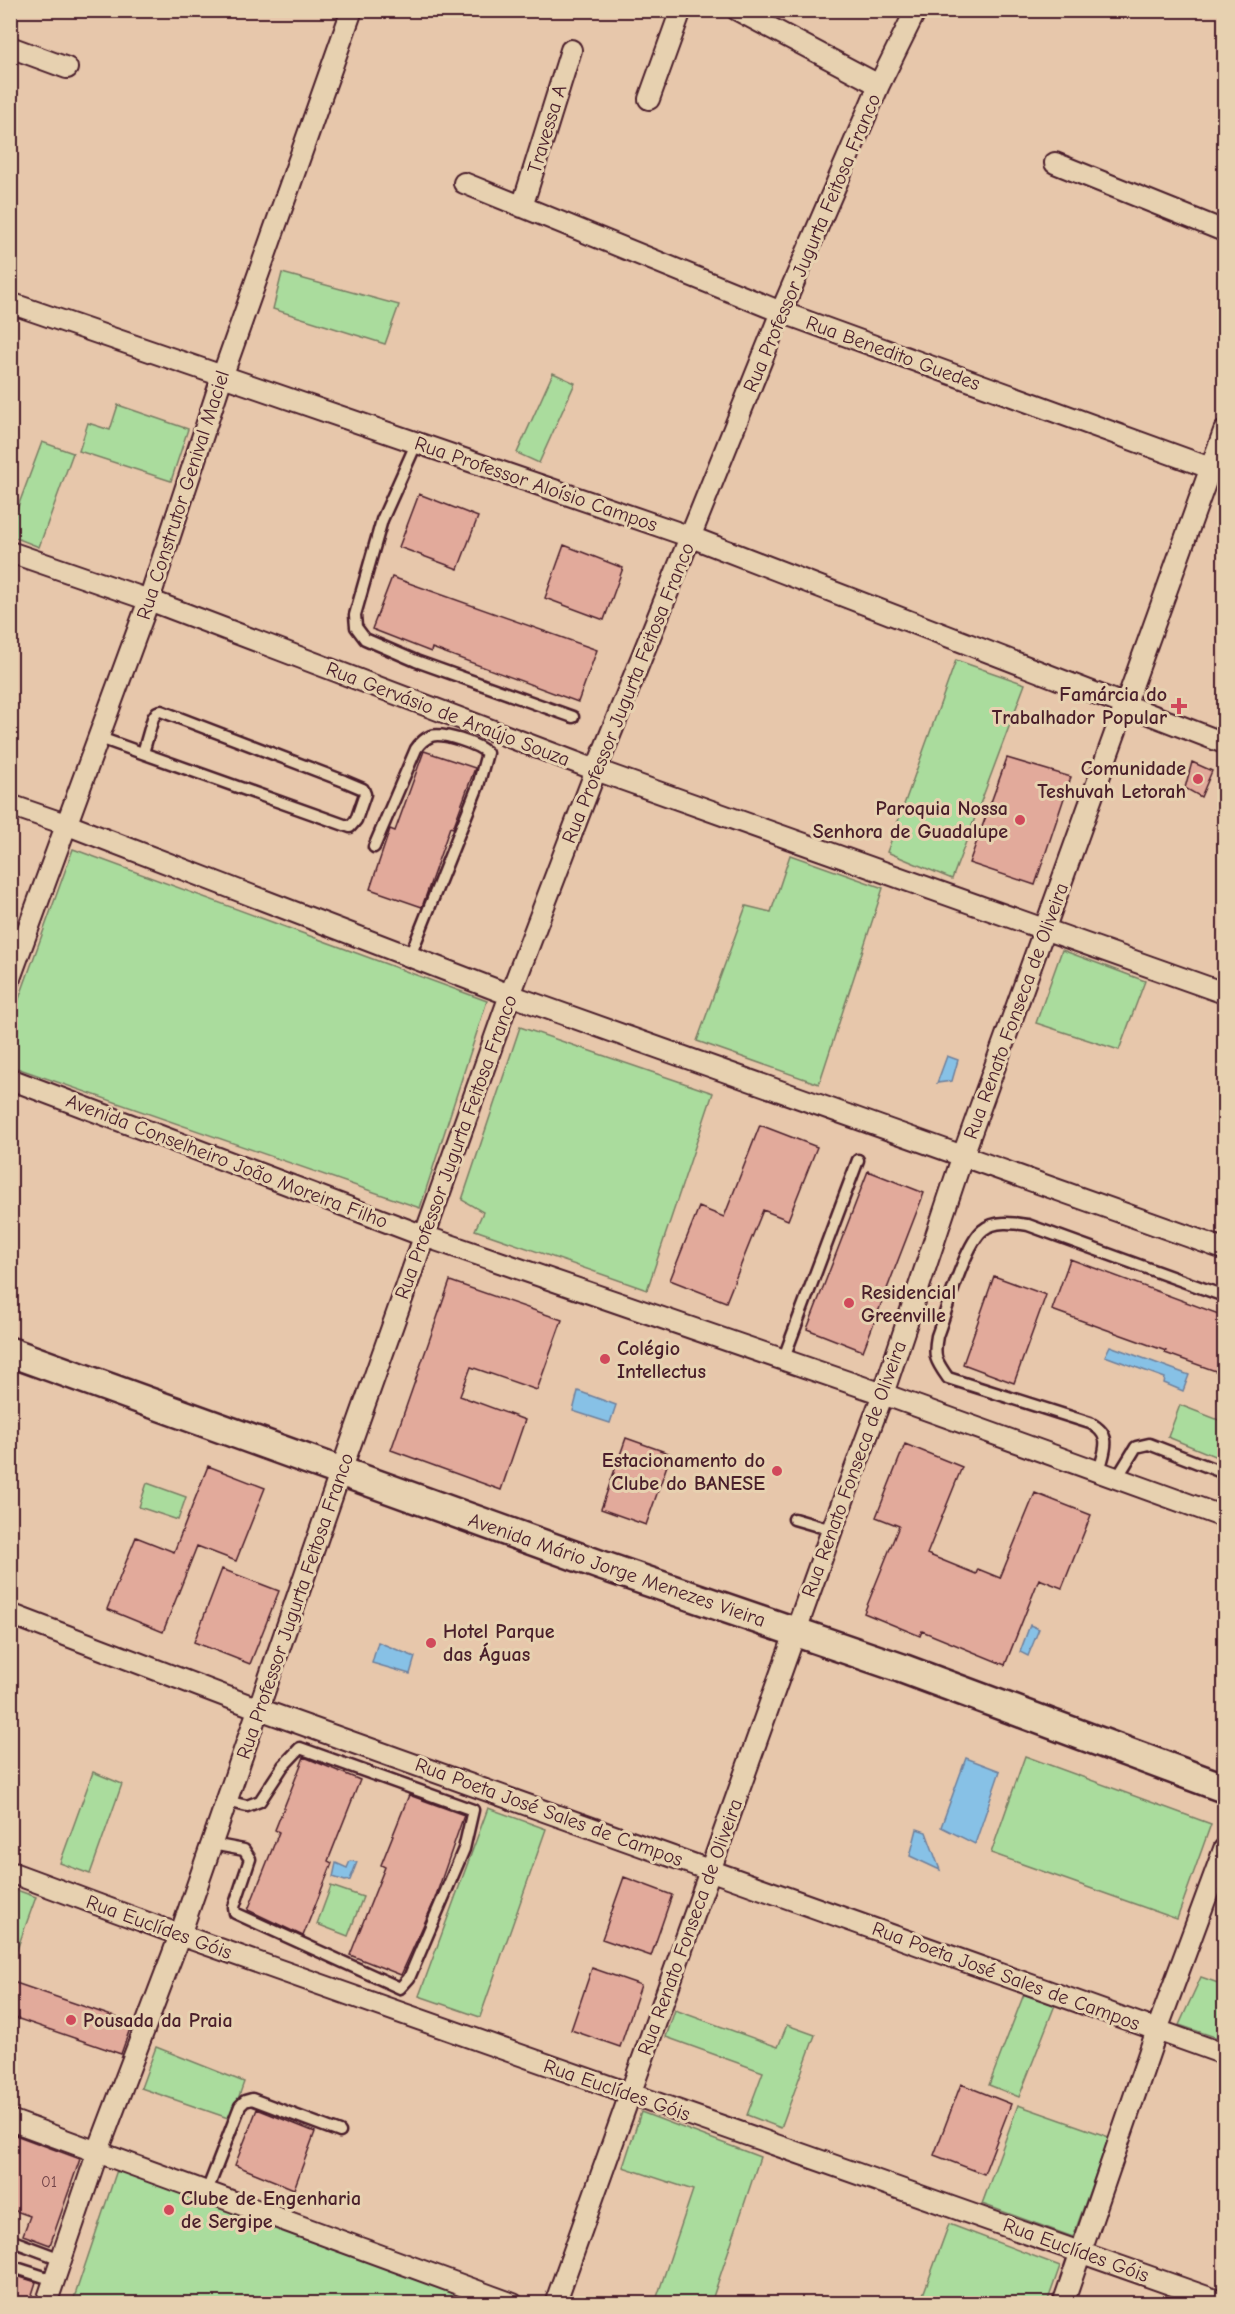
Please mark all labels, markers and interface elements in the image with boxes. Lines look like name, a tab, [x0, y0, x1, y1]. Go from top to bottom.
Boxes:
street label: Travessa A	[523, 82, 571, 176]
street label: Rua Professor Jugurta Feitosa Franco	[738, 90, 886, 396]
street label: Rua Benedito Guedes	[803, 311, 983, 395]
street label: Rua Construtor Genival Maciel	[132, 368, 234, 622]
street label: Rua Professor Aloísio Campos	[412, 432, 660, 536]
street label: Rua Professor Jugurta Feitosa Franco	[557, 539, 699, 847]
street label: Rua Gervásio de Araújo Souza	[323, 657, 573, 771]
place label: Famárcia do Trabalhador Popular	[992, 683, 1167, 729]
marker: Famárcia do Trabalhador Popular	[1172, 699, 1186, 713]
place label: Comunidade Teshuvah Letorah	[1037, 757, 1186, 803]
marker: Comunidade Teshuvah Letorah	[1191, 772, 1205, 786]
place label: Paroquia Nossa Senhora de Guadalupe	[813, 797, 1008, 843]
marker: Paroquia Nossa Senhora de Guadalupe	[1013, 813, 1027, 827]
street label: Rua Renato Fonseca de Oliveira	[959, 880, 1073, 1142]
street label: Rua Professor Jugurta Feitosa Franco	[390, 992, 522, 1302]
street label: Avenida Conselheiro João Moreira Filho	[63, 1089, 391, 1233]
place label: Residencial Greenville	[861, 1281, 956, 1327]
marker: Residencial Greenville	[842, 1296, 856, 1310]
place label: Colégio Intellectus	[617, 1337, 706, 1383]
street label: Rua Renato Fonseca de Oliveira	[797, 1338, 911, 1600]
marker: Colégio Intellectus	[598, 1352, 612, 1366]
place label: Estacionamento do Clube do BANESE	[602, 1449, 765, 1495]
street label: Rua Professor Jugurta Feitosa Franco	[232, 1450, 358, 1762]
marker: Estacionamento do Clube do BANESE	[770, 1464, 784, 1478]
street label: Avenida Mário Jorge Menezes Vieira	[465, 1508, 769, 1632]
place label: Hotel Parque das Águas	[443, 1620, 555, 1666]
marker: Hotel Parque das Águas	[424, 1636, 438, 1650]
street label: Rua Poeta José Sales de Campos	[412, 1753, 686, 1871]
street label: Rua Renato Fonseca de Oliveira	[633, 1796, 747, 2058]
street label: Rua Euclídes Góis	[83, 1890, 235, 1964]
street label: Rua Poeta José Sales de Campos	[869, 1917, 1143, 2035]
place label: Pousada da Praia	[83, 2009, 233, 2032]
marker: Pousada da Praia	[64, 2013, 78, 2027]
street label: Rua Euclídes Góis	[541, 2054, 693, 2126]
house number: 01	[41, 2173, 57, 2191]
place label: Clube de Engenharia de Sergipe	[181, 2187, 361, 2233]
marker: Clube de Engenharia de Sergipe	[162, 2203, 176, 2217]
street label: Rua Euclídes Góis	[1000, 2213, 1152, 2287]

